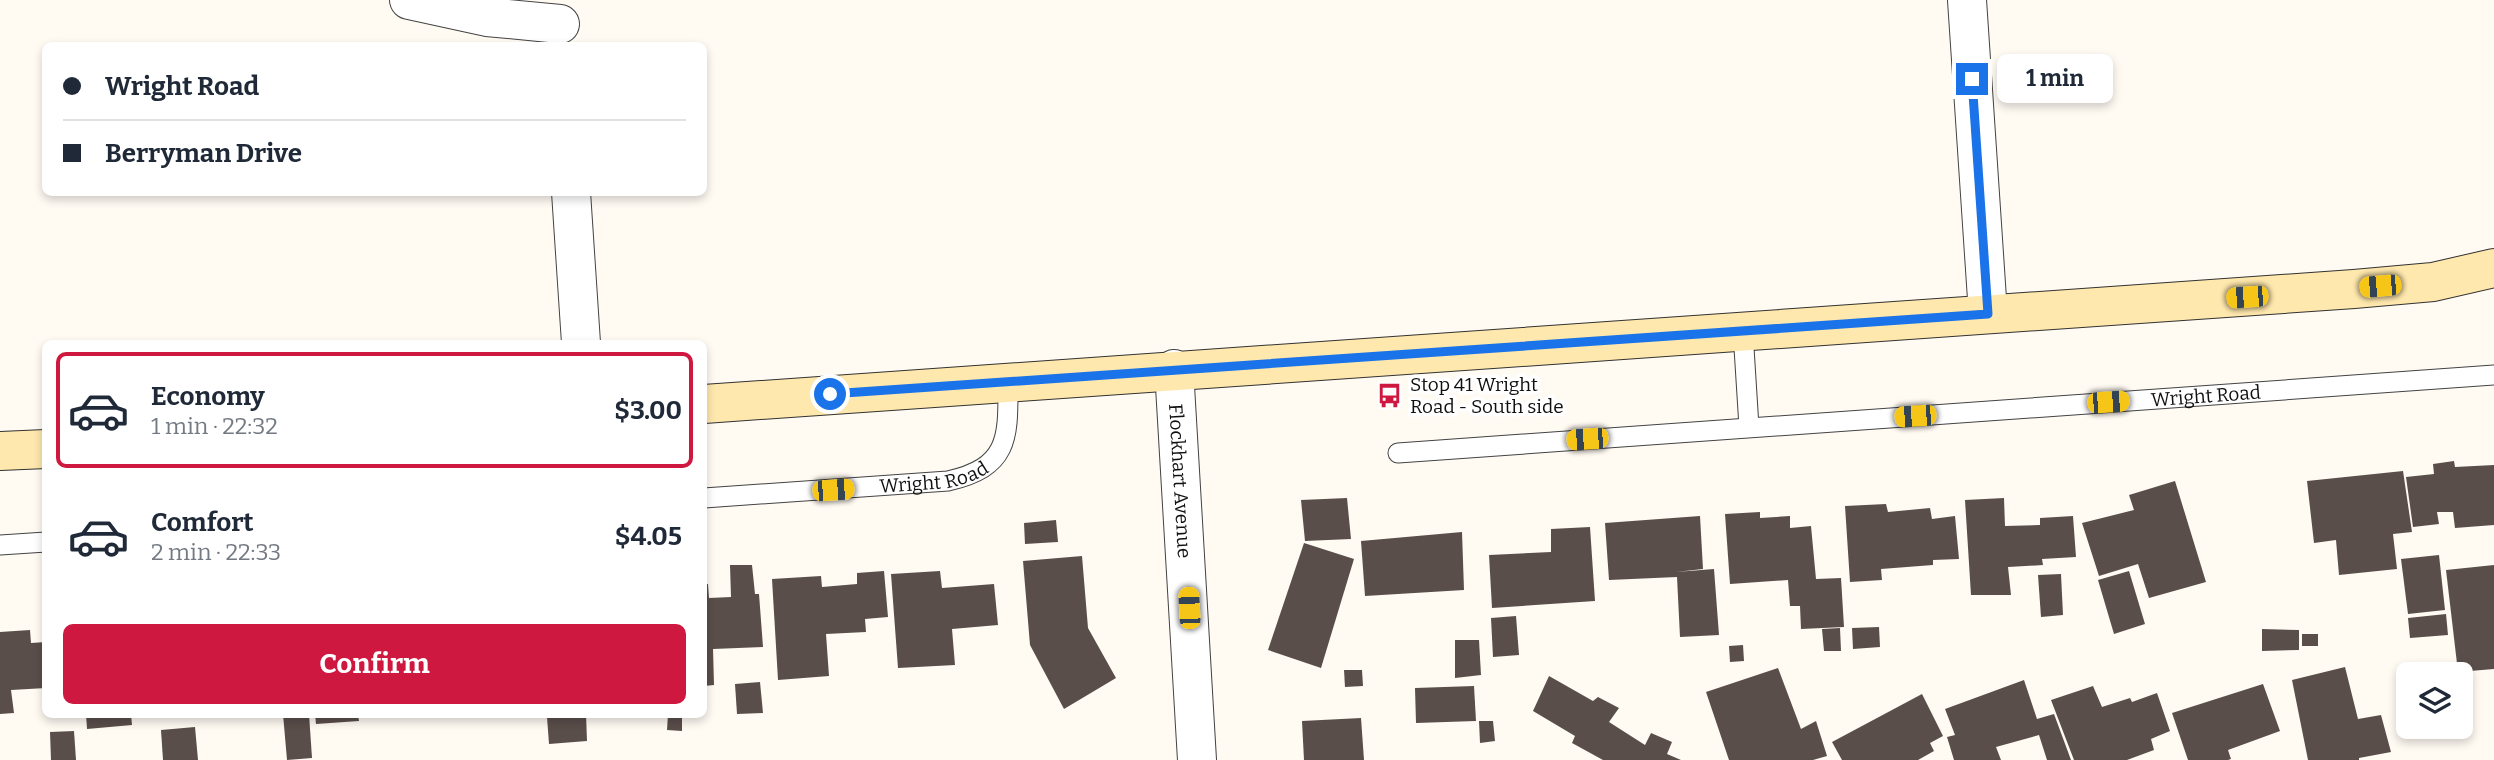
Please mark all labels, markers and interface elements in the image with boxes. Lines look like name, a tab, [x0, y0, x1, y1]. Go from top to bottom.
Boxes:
callout: 1 min	[1996, 55, 2112, 104]
route end	[1956, 63, 1988, 95]
text: 1 min	[2026, 64, 2084, 92]
text: Wright Road	[105, 71, 259, 102]
text: Berryman Drive	[105, 138, 302, 169]
car	[2359, 274, 2402, 298]
car	[2226, 285, 2269, 309]
place label: Stop 41 Wright Road - South side	[1410, 373, 1564, 418]
route start	[814, 378, 846, 410]
icon: car	[67, 379, 130, 442]
street label: Wright Road	[2150, 380, 2262, 411]
text: Economy	[151, 381, 265, 412]
bus stop icon: Stop 41 Wright Road - South side	[1376, 381, 1404, 409]
car	[2087, 390, 2130, 414]
text: $3.00	[614, 395, 682, 426]
street label: Flockhart Avenue	[1165, 403, 1197, 559]
car	[1894, 404, 1937, 428]
text: 1 min · 22:32	[151, 412, 278, 440]
car	[1566, 427, 1609, 451]
street label: Wright Road	[879, 456, 992, 497]
car	[812, 478, 855, 502]
icon: car	[67, 505, 130, 568]
text: Comfort	[151, 507, 254, 538]
text: $4.05	[615, 521, 682, 552]
text: 2 min · 22:33	[151, 538, 281, 566]
car	[1178, 586, 1201, 630]
button: Confirm	[63, 624, 686, 704]
map controls	[2396, 662, 2473, 739]
button: layers	[2396, 662, 2473, 739]

